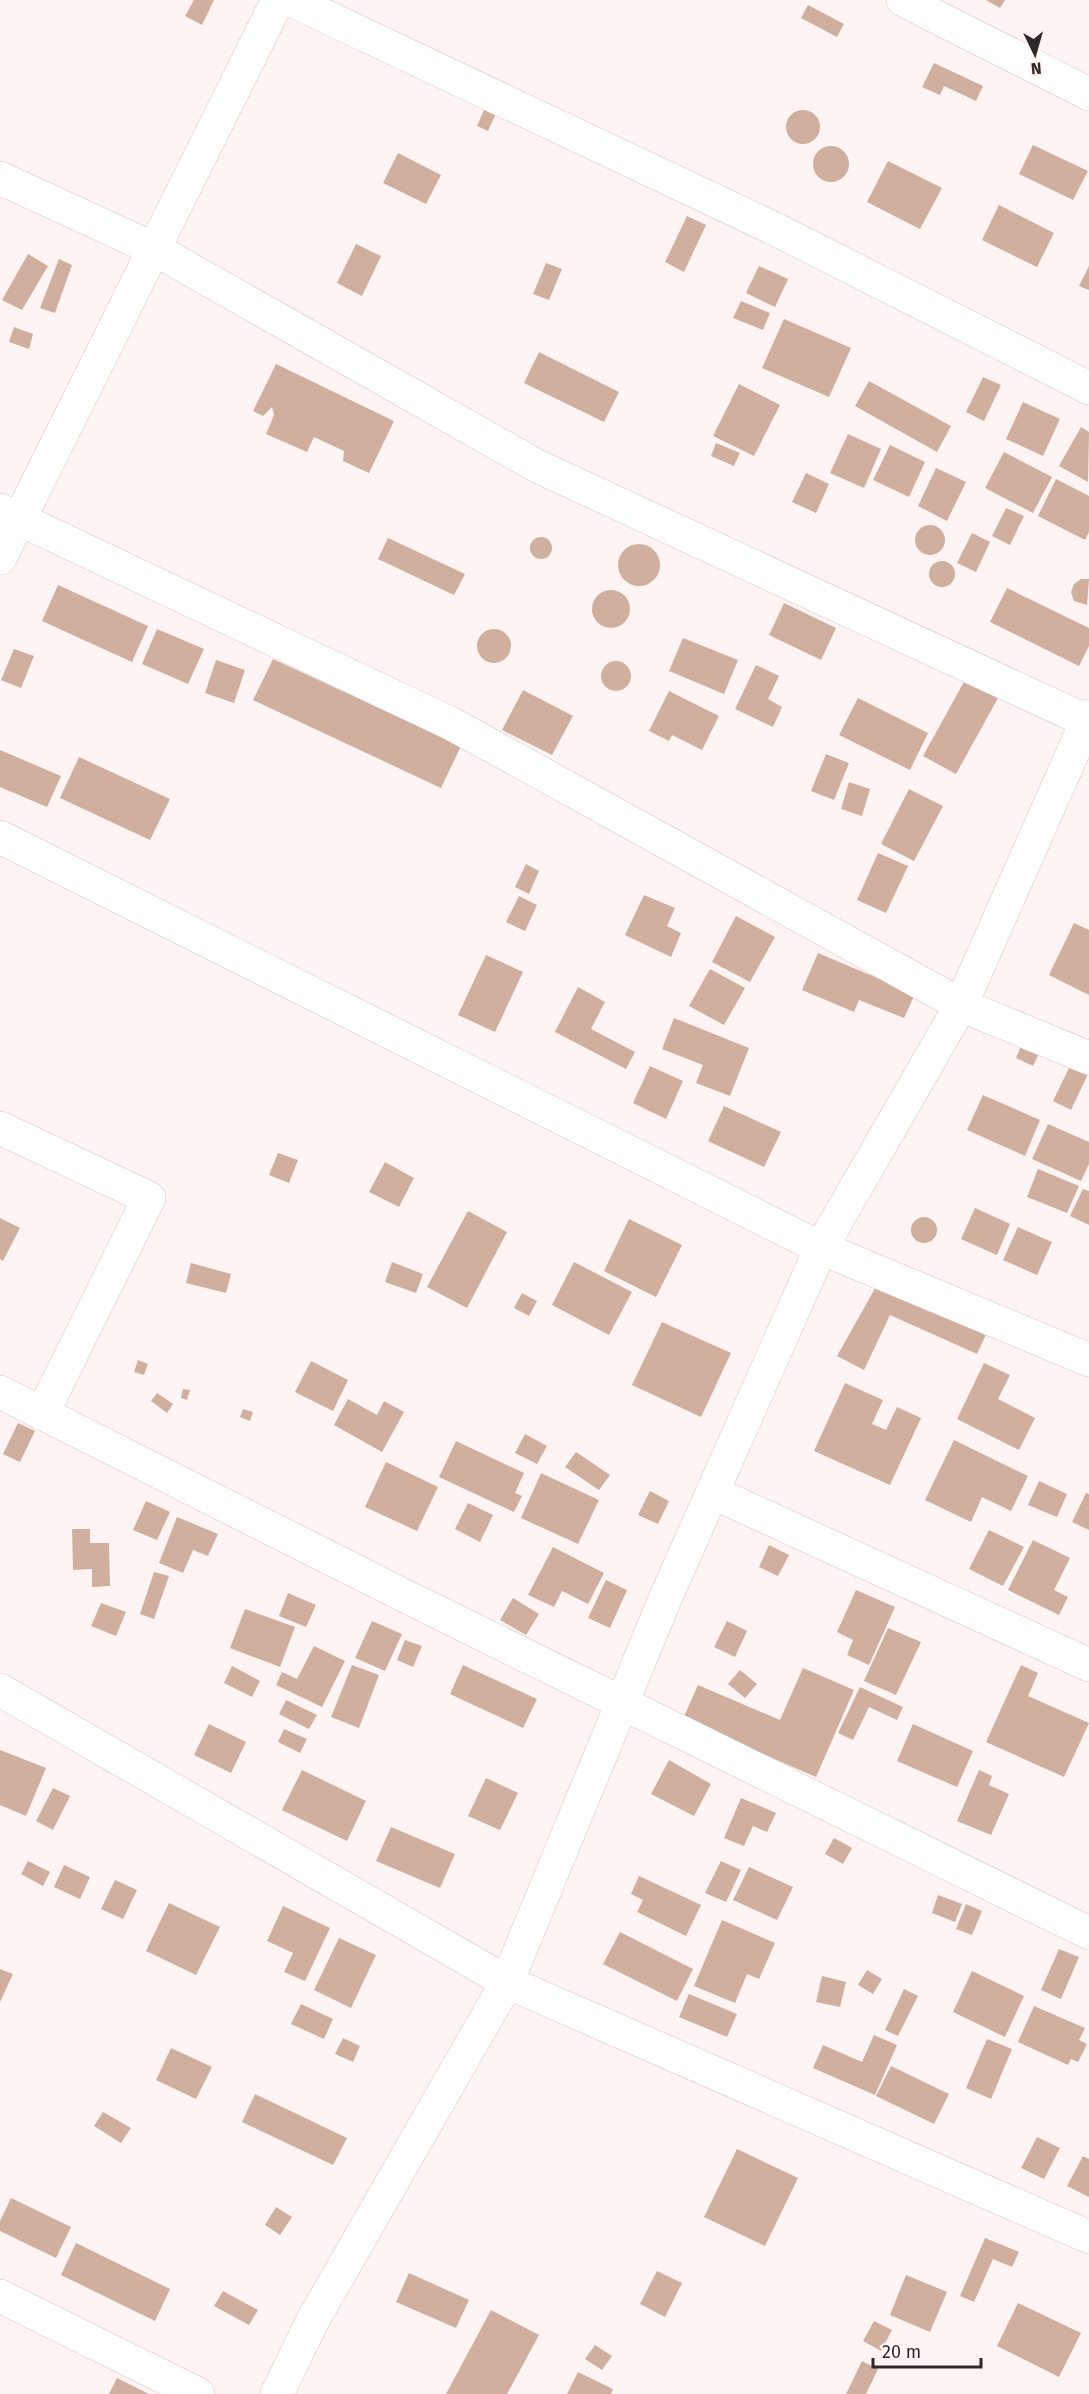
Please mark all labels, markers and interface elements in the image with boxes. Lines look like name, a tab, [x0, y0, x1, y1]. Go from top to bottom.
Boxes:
north arrow	[1005, 24, 1065, 84]
text: N	[1030, 59, 1042, 78]
scale bar	[873, 2331, 981, 2369]
text: 20 m	[882, 2341, 921, 2363]

